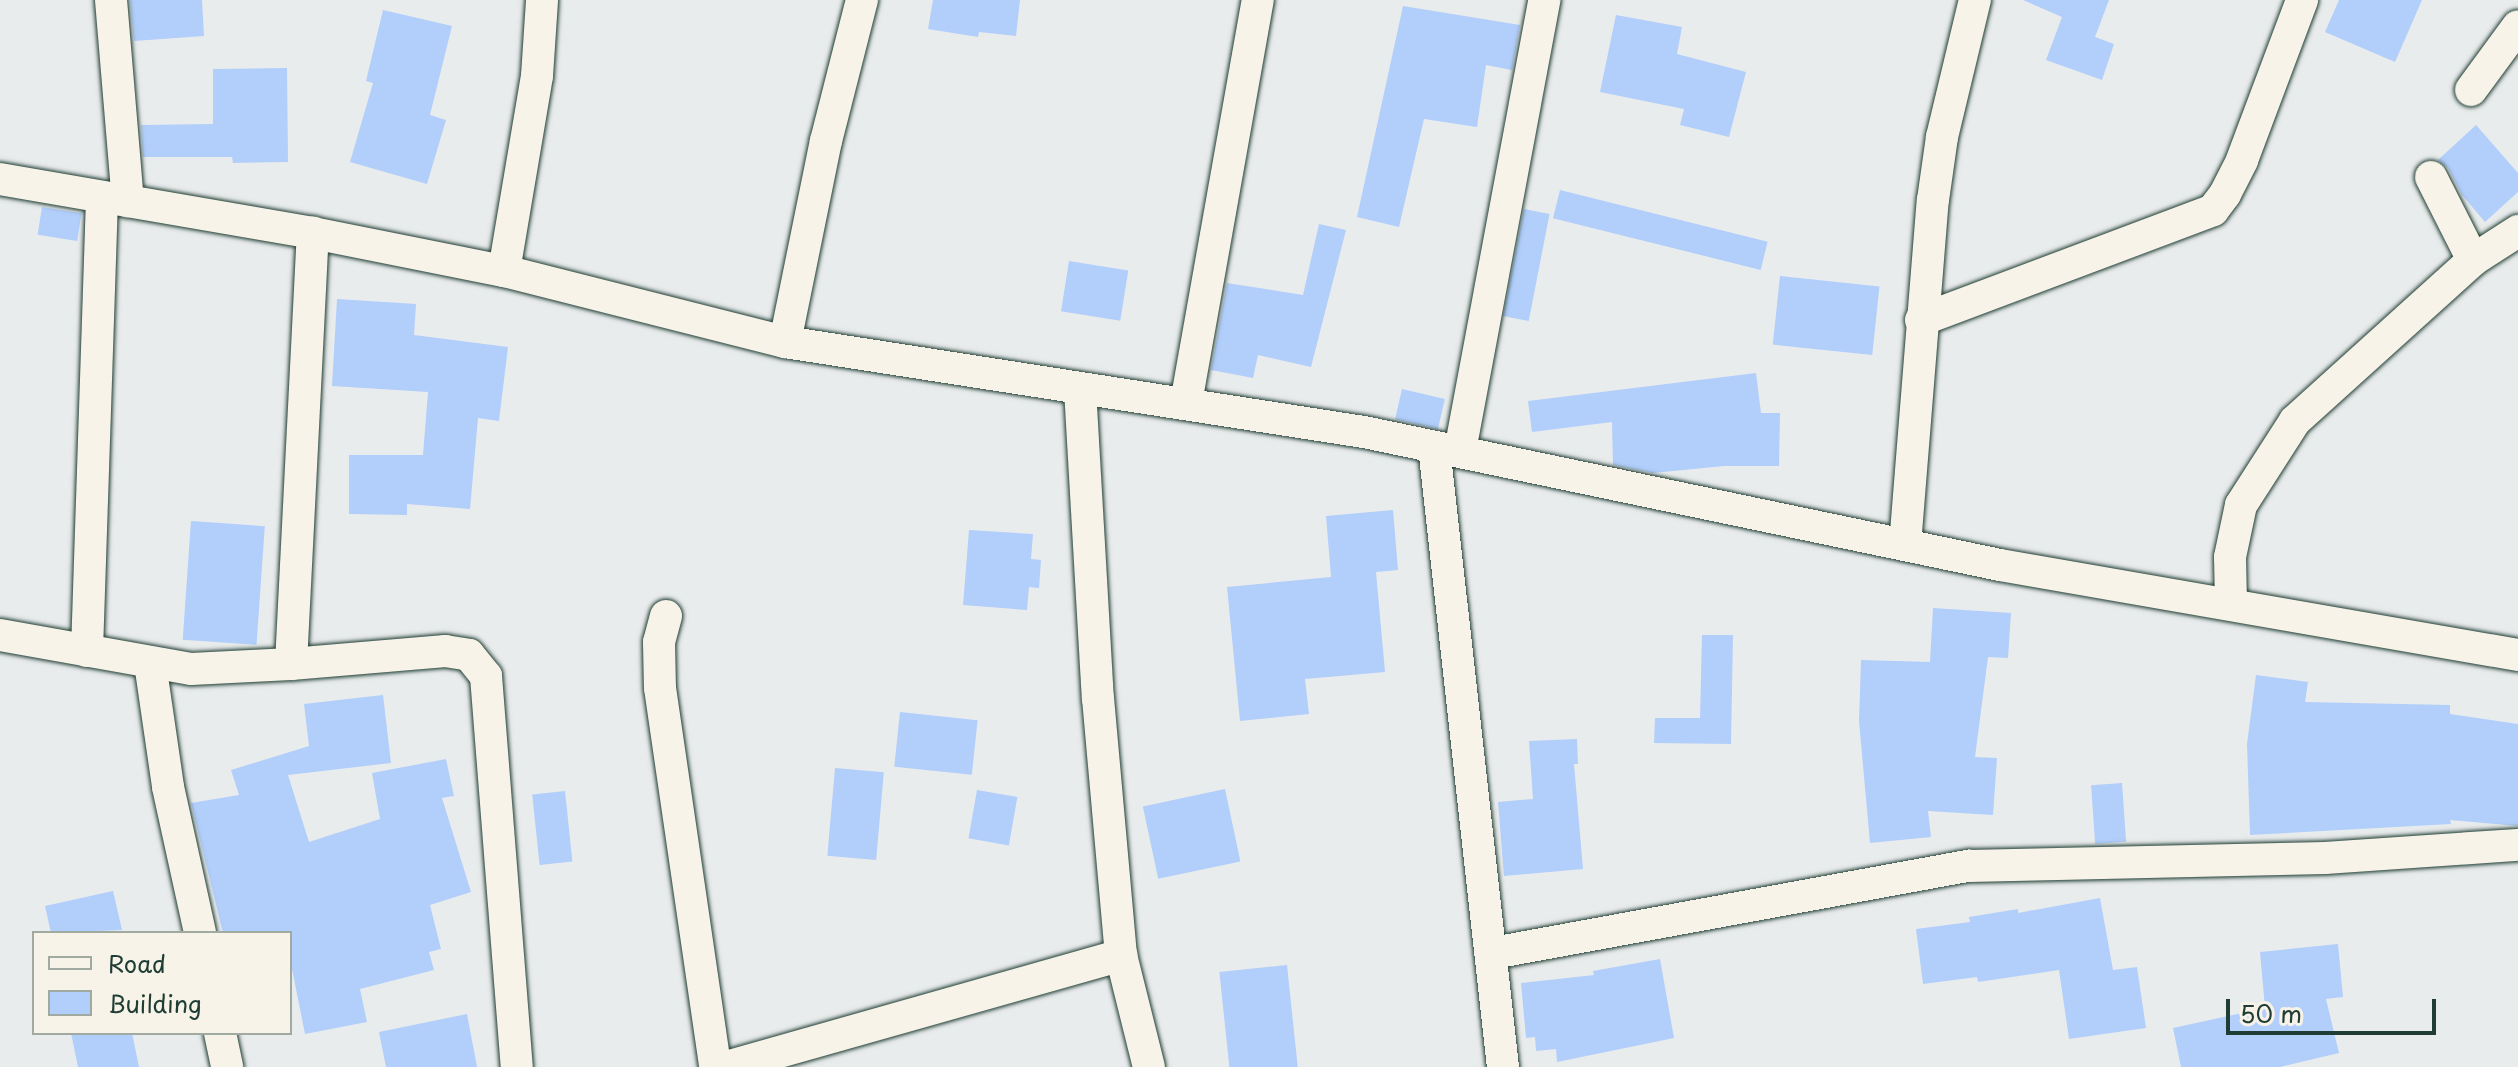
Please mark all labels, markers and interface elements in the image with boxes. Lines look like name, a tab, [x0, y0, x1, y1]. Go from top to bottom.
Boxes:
legend	[32, 931, 292, 1035]
text: Road	[108, 945, 166, 981]
scale bar	[2230, 983, 2440, 1033]
text: Building	[108, 985, 202, 1021]
text: 50 m	[2240, 995, 2302, 1031]

